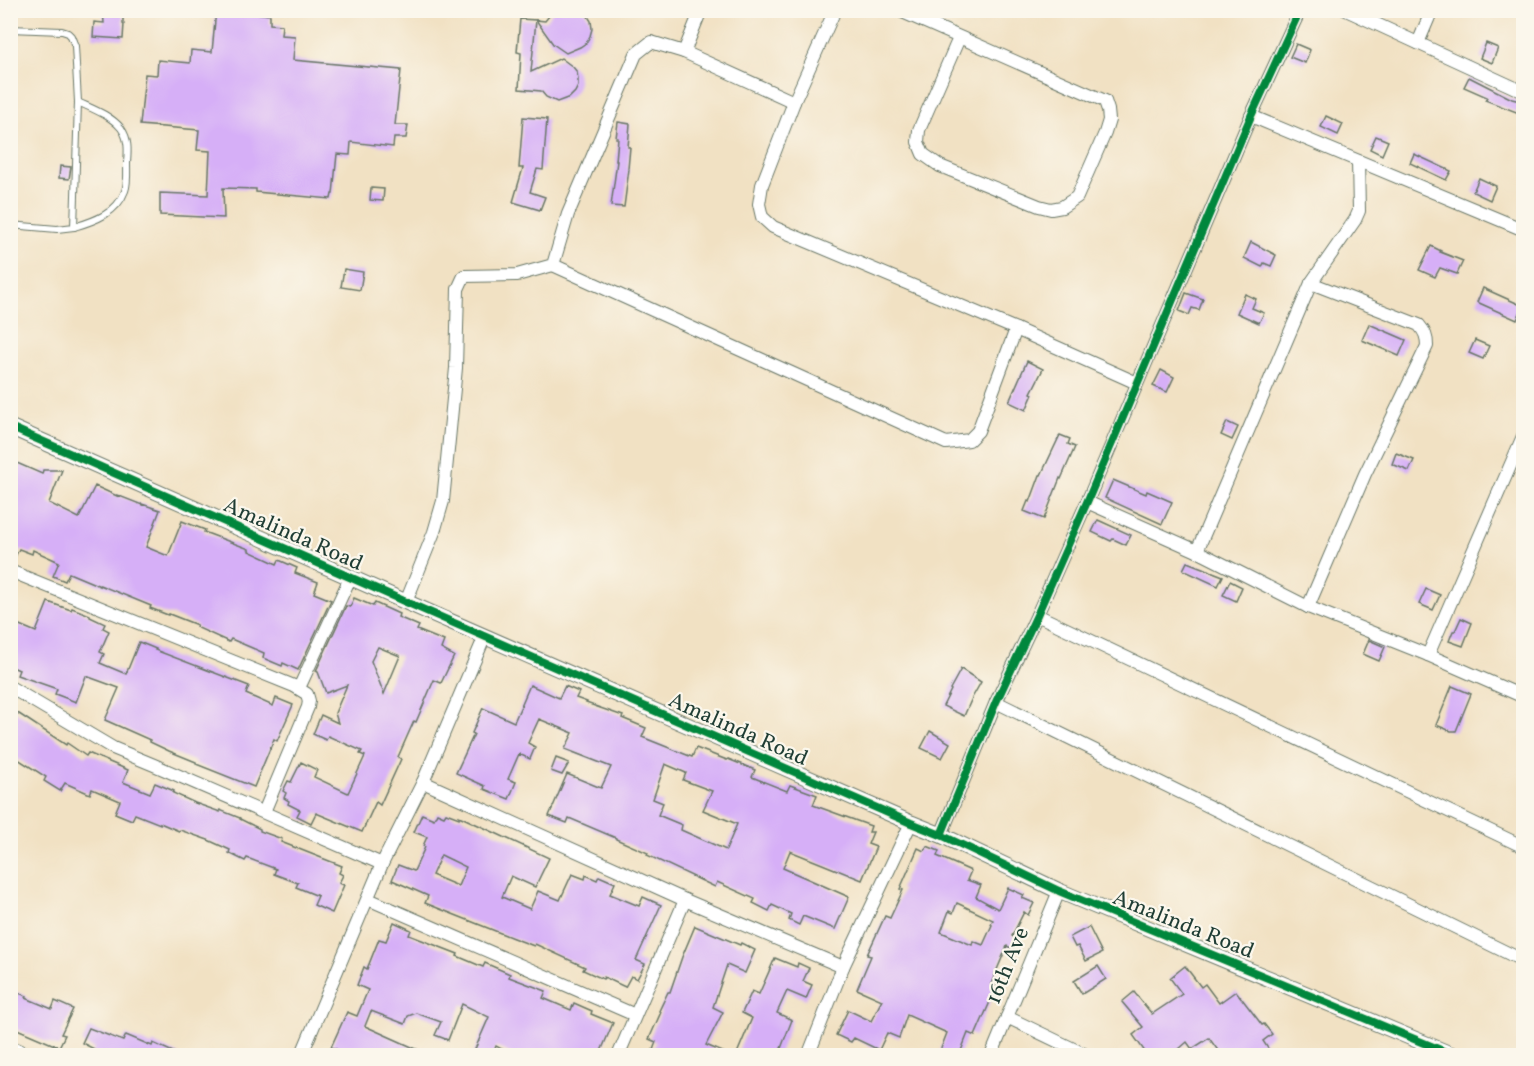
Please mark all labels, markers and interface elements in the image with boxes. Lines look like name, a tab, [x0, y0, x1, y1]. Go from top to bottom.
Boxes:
street label: Amalinda Road	[218, 491, 368, 580]
street label: Amalinda Road	[663, 686, 813, 775]
street label: Amalinda Road	[1108, 883, 1258, 968]
street label: 16th Ave	[979, 923, 1038, 1009]

